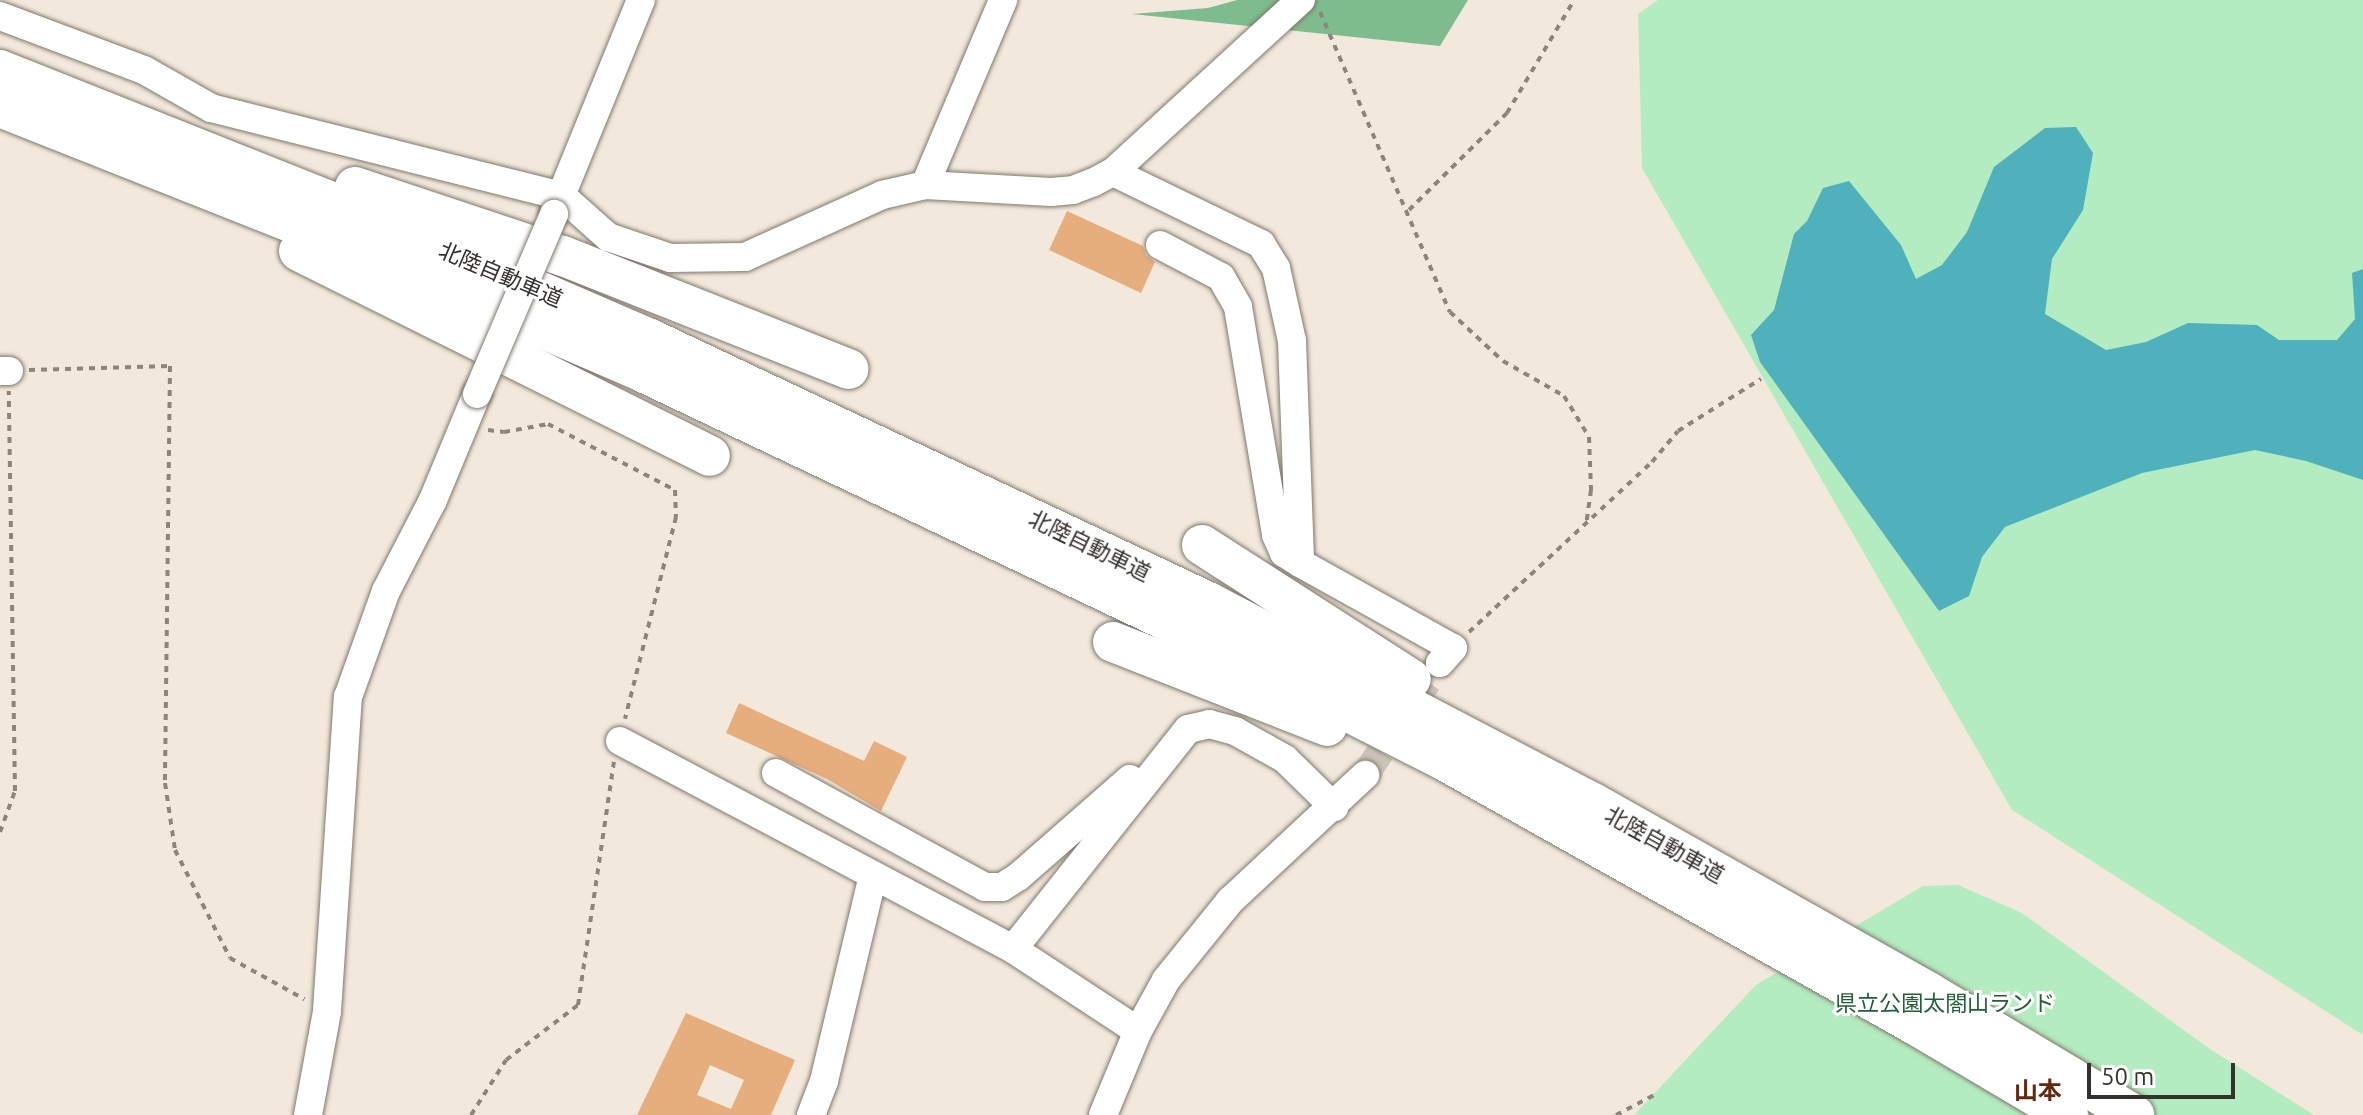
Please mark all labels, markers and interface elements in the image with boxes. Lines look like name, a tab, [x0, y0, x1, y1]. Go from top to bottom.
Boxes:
street label: 北陸自動車道	[435, 236, 567, 312]
street label: 北陸自動車道	[1025, 504, 1155, 586]
street label: 北陸自動車道	[1601, 800, 1729, 888]
park label: 県立公園太閤山ランド	[1835, 990, 2055, 1016]
scale bar	[2091, 1047, 2239, 1097]
text: 50 m	[2101, 1063, 2154, 1090]
district label: 山本	[2014, 1077, 2062, 1105]

